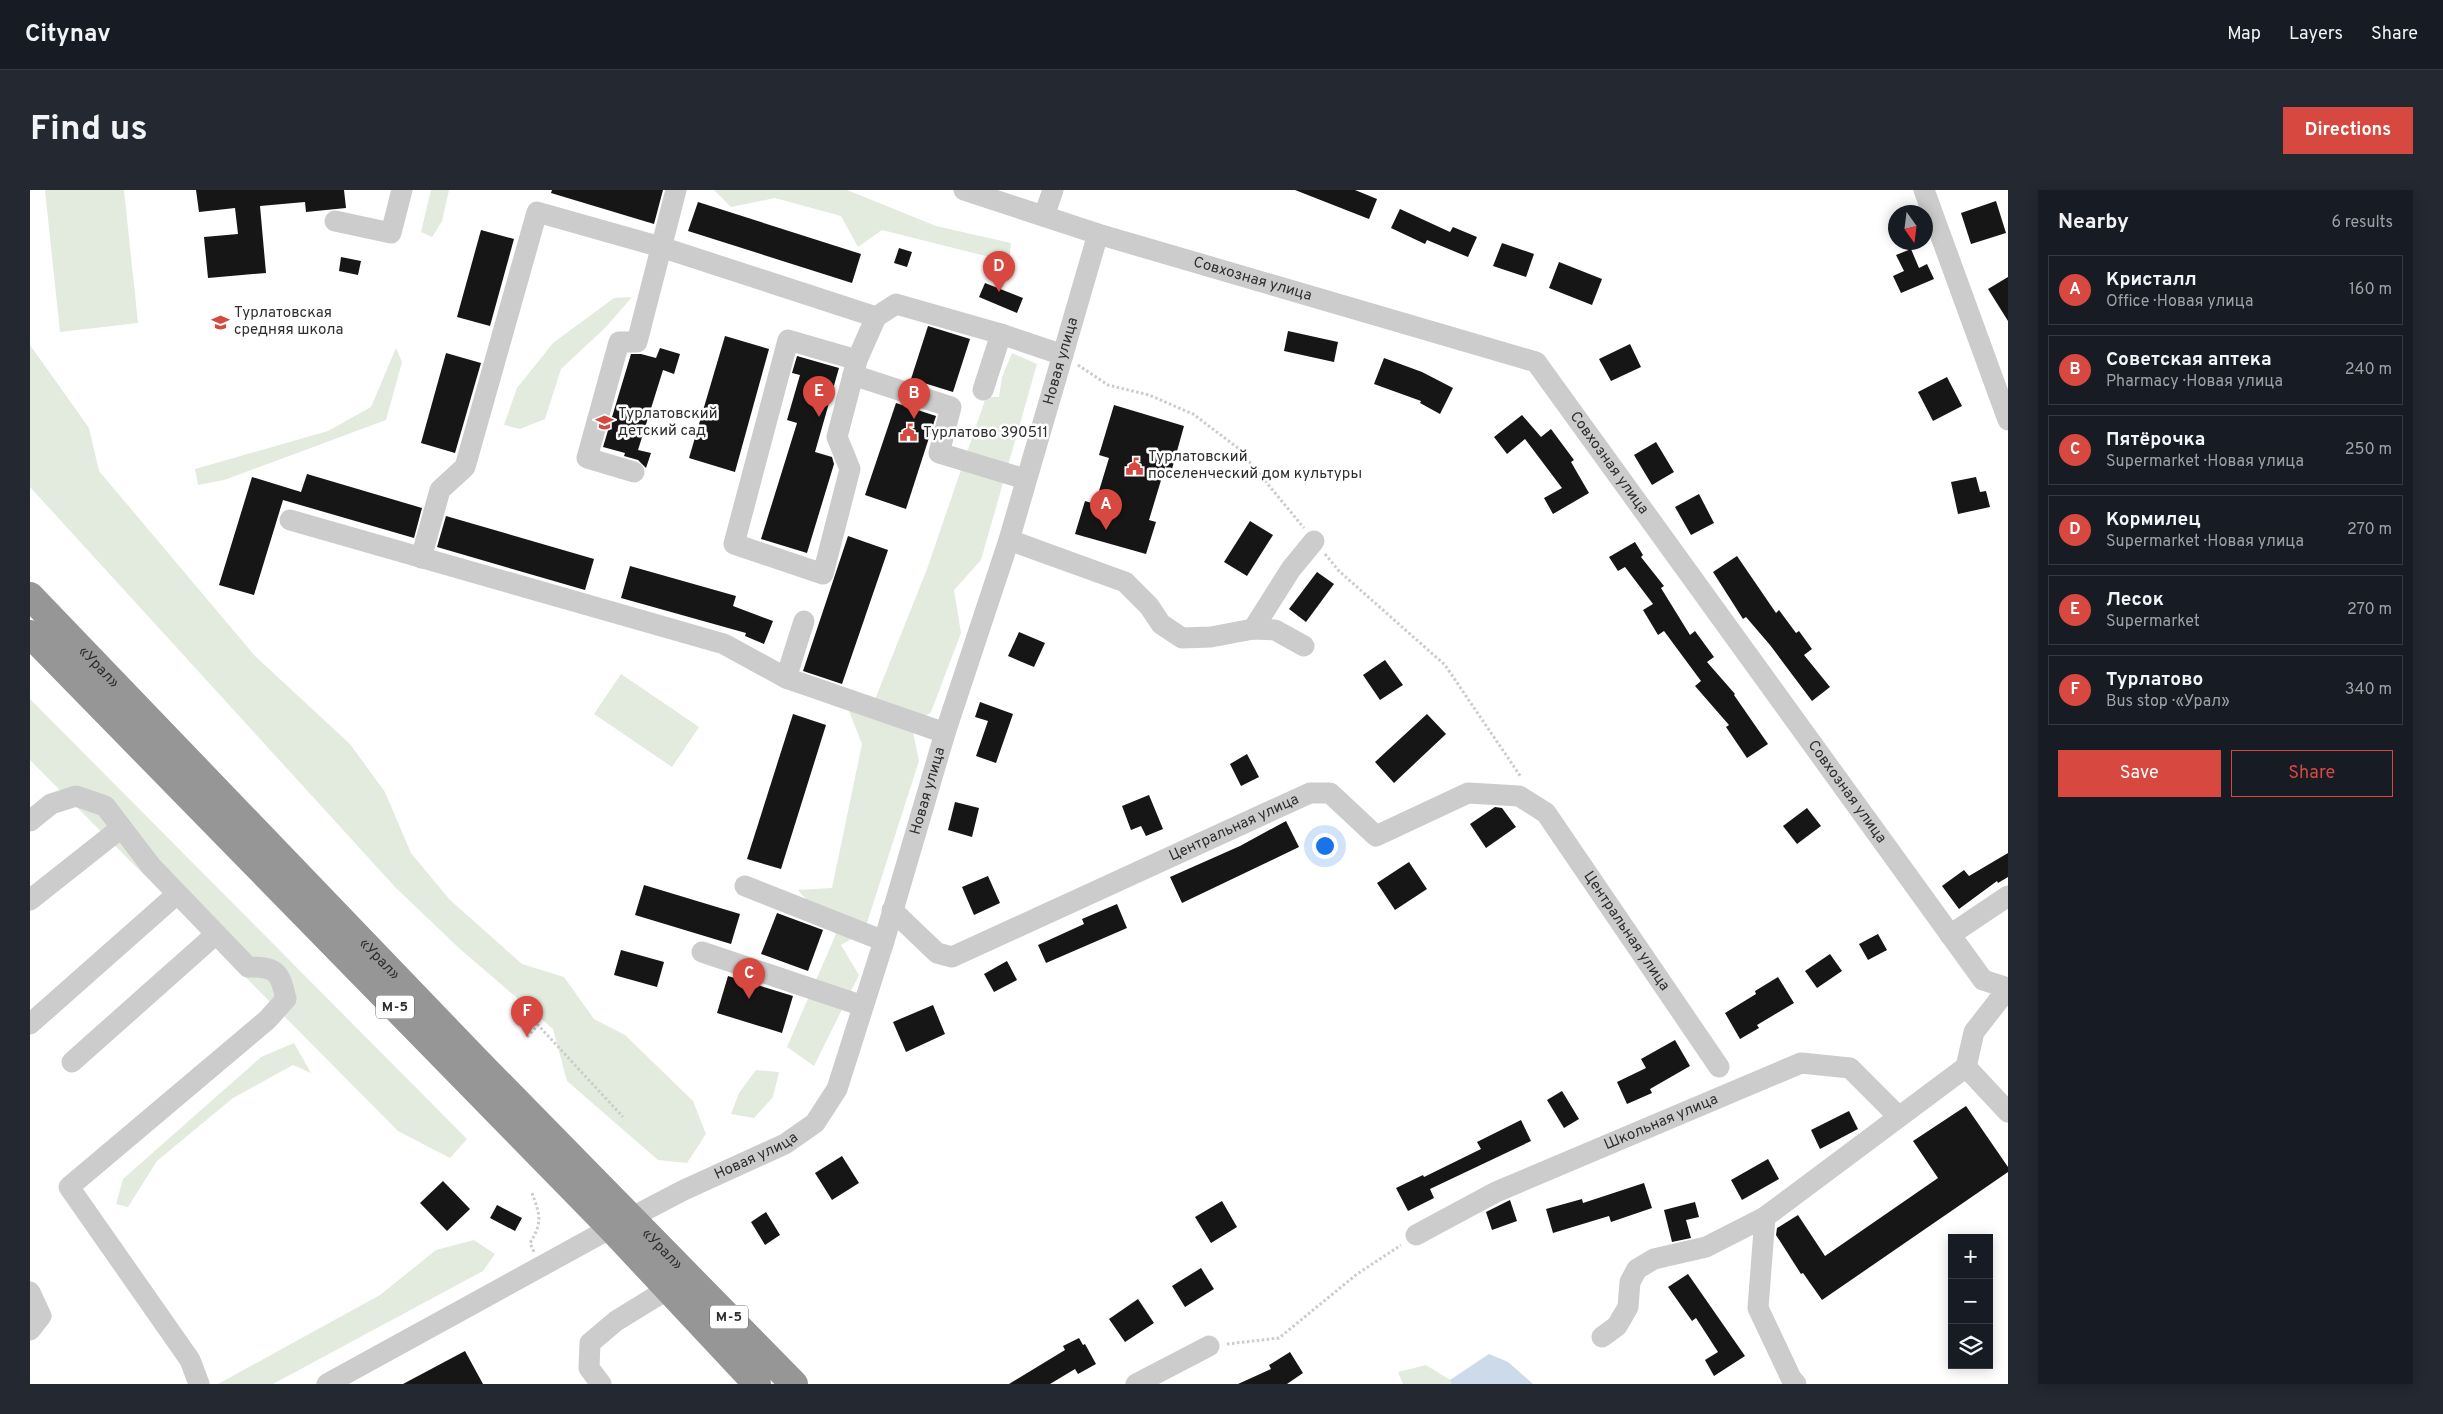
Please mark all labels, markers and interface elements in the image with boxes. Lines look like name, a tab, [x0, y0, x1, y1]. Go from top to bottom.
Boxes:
text: Citynav	[25, 20, 111, 50]
text: Map	[2227, 23, 2261, 46]
text: Layers	[2289, 23, 2343, 46]
text: Share	[2371, 23, 2418, 46]
button: Directions	[2283, 107, 2413, 154]
text: Find us	[30, 108, 148, 152]
north arrow	[1888, 205, 1933, 250]
text: Nearby	[2058, 209, 2129, 236]
text: 6 results	[2331, 213, 2393, 233]
pin: D	[983, 251, 1015, 292]
street label: Совхозная улица	[1191, 253, 1314, 305]
text: Кристалл	[2106, 268, 2197, 292]
text: A	[2069, 280, 2081, 300]
text: 160 m	[2349, 280, 2392, 300]
text: Office · Новая улица	[2106, 292, 2253, 312]
place label: Турлатовская средняя школа	[234, 304, 343, 340]
school or university icon: Турлатовская средняя школа	[210, 312, 230, 332]
street label: Новая улица	[1039, 315, 1083, 407]
text: Советская аптека	[2106, 348, 2272, 372]
text: B	[2069, 360, 2081, 380]
text: 240 m	[2345, 360, 2392, 380]
text: Pharmacy · Новая улица	[2106, 372, 2283, 392]
pin: E	[803, 376, 835, 417]
pin: B	[898, 378, 930, 419]
place label: Турлатовский детский сад	[618, 405, 717, 441]
street label: Совхозная улица	[1565, 408, 1653, 518]
school or university icon: Турлатовский детский сад	[594, 413, 614, 433]
public building icon: Турлатово 390511	[899, 423, 919, 443]
place label: Турлатово 390511	[923, 424, 1048, 443]
text: Пятёрочка	[2106, 428, 2205, 452]
text: C	[2070, 440, 2080, 460]
text: 250 m	[2345, 440, 2392, 460]
place label: Турлатовский поселенческий дом культуры	[1148, 448, 1362, 484]
text: Supermarket · Новая улица	[2106, 452, 2304, 472]
public building icon: Турлатовский поселенческий дом культуры	[1124, 456, 1144, 476]
pin: A	[1090, 489, 1122, 530]
text: Кормилец	[2106, 508, 2201, 532]
text: D	[2069, 520, 2081, 540]
text: 270 m	[2347, 520, 2392, 540]
text: Supermarket · Новая улица	[2106, 532, 2304, 552]
text: Лесок	[2106, 588, 2164, 612]
text: E	[2070, 600, 2080, 620]
text: 270 m	[2347, 600, 2392, 620]
text: Supermarket	[2106, 612, 2200, 632]
street label: «Урал»	[74, 642, 123, 692]
text: Турлатово	[2106, 668, 2203, 692]
text: F	[2070, 680, 2080, 700]
text: 340 m	[2345, 680, 2392, 700]
text: Bus stop · «Урал»	[2106, 692, 2230, 712]
street label: Совхозная улица	[1803, 737, 1891, 847]
street label: Новая улица	[906, 745, 950, 837]
button: Save	[2058, 750, 2221, 797]
button: Share	[2231, 750, 2393, 797]
street label: Центральная улица	[1166, 790, 1302, 866]
your location	[1312, 833, 1338, 859]
street label: Центральная улица	[1579, 868, 1674, 995]
street label: «Урал»	[355, 934, 404, 984]
pin: C	[733, 958, 765, 999]
road number: М-5	[376, 996, 414, 1019]
pin: F	[511, 996, 543, 1037]
street label: Школьная улица	[1601, 1090, 1721, 1155]
street label: Новая улица	[711, 1128, 802, 1184]
street label: «Урал»	[637, 1225, 687, 1274]
map controls	[1948, 1234, 1993, 1369]
button: +	[1948, 1234, 1993, 1279]
button: −	[1948, 1279, 1993, 1324]
road number: М-5	[710, 1306, 748, 1328]
button: layers	[1948, 1324, 1993, 1369]

